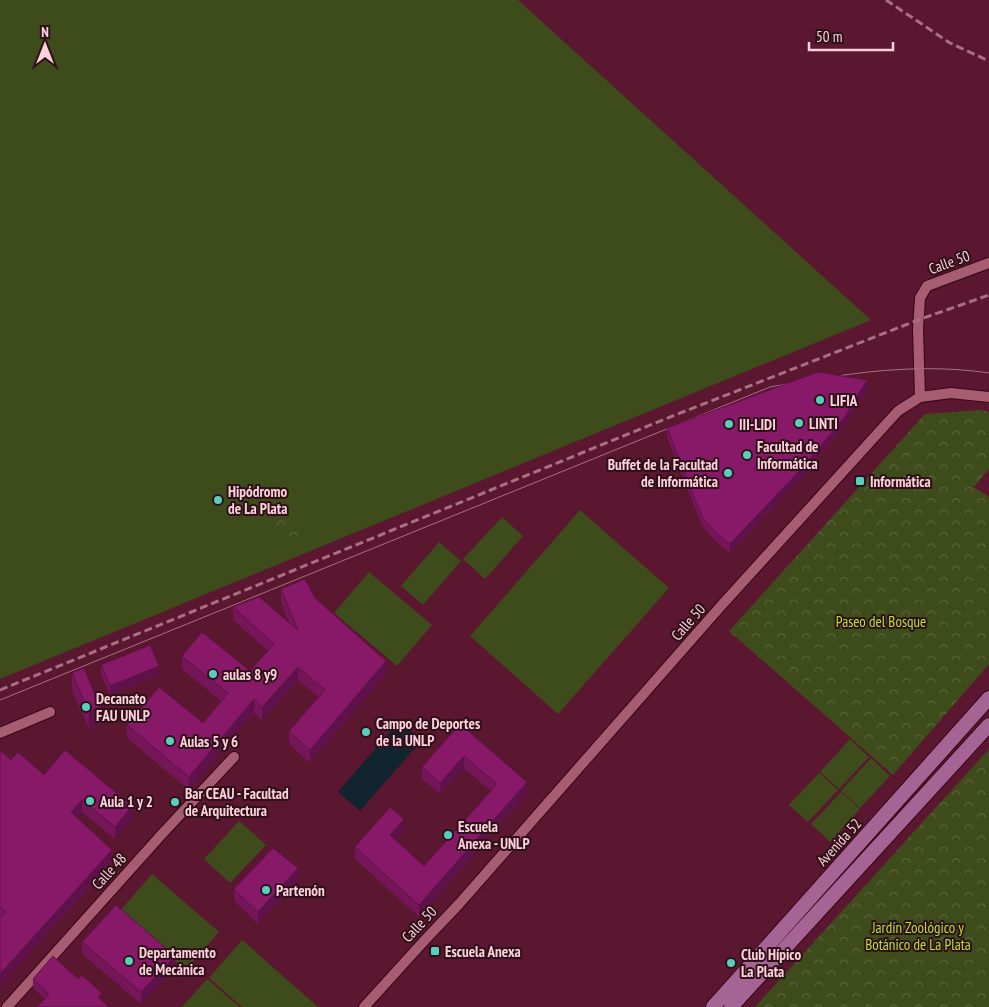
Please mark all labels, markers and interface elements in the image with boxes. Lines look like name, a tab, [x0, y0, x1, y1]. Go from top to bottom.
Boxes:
north arrow	[20, 20, 70, 70]
scale bar	[809, 20, 893, 52]
text: N	[41, 23, 49, 41]
text: 50 m	[816, 27, 842, 46]
street label: Calle 50	[926, 246, 972, 278]
place label: LIFIA	[830, 391, 858, 410]
marker: LIFIA	[814, 394, 826, 406]
place label: LINTI	[809, 414, 838, 433]
place label: III-LIDI	[739, 415, 776, 434]
marker: LINTI	[793, 417, 805, 429]
marker: III-LIDI	[723, 418, 735, 430]
place label: Facultad de Informática	[757, 437, 818, 473]
marker: Facultad de Informática	[741, 449, 753, 461]
place label: Buffet de la Facultad de Informática	[608, 455, 718, 491]
marker: Buffet de la Facultad de Informática	[722, 467, 734, 479]
place label: Informática	[870, 472, 931, 491]
marker: Informática	[854, 475, 866, 487]
place label: Hipódromo de La Plata	[228, 482, 287, 518]
marker: Hipódromo de La Plata	[212, 494, 224, 506]
street label: Calle 50	[667, 600, 709, 644]
park label: Paseo del Bosque	[836, 612, 926, 631]
place label: aulas 8 y9	[223, 665, 277, 684]
marker: aulas 8 y9	[207, 668, 219, 680]
place label: Decanato FAU UNLP	[96, 689, 150, 725]
marker: Decanato FAU UNLP	[80, 701, 92, 713]
place label: Campo de Deportes de la UNLP	[376, 714, 480, 750]
marker: Campo de Deportes de la UNLP	[360, 726, 372, 738]
place label: Aulas 5 y 6	[179, 732, 238, 751]
marker: Aulas 5 y 6	[164, 735, 176, 747]
place label: Bar CEAU - Facultad de Arquitectura	[185, 784, 289, 820]
place label: Aula 1 y 2	[99, 792, 153, 811]
marker: Aula 1 y 2	[84, 795, 96, 807]
marker: Bar CEAU - Facultad de Arquitectura	[169, 796, 181, 808]
street label: Avenida 52	[813, 814, 865, 870]
place label: Escuela Anexa - UNLP	[457, 817, 530, 853]
marker: Escuela Anexa - UNLP	[442, 829, 454, 841]
street label: Calle 48	[88, 849, 130, 893]
place label: Partenón	[276, 881, 325, 900]
marker: Partenón	[260, 884, 272, 896]
street label: Calle 50	[398, 902, 441, 946]
park label: Jardín Zoológico y Botánico de La Plata	[865, 918, 971, 954]
place label: Escuela Anexa	[445, 942, 521, 961]
place label: Departamento de Mecánica	[139, 943, 216, 979]
marker: Escuela Anexa	[429, 945, 441, 957]
place label: Club Hípico La Plata	[741, 945, 801, 981]
marker: Departamento de Mecánica	[123, 955, 135, 967]
marker: Club Hípico La Plata	[725, 957, 737, 969]

